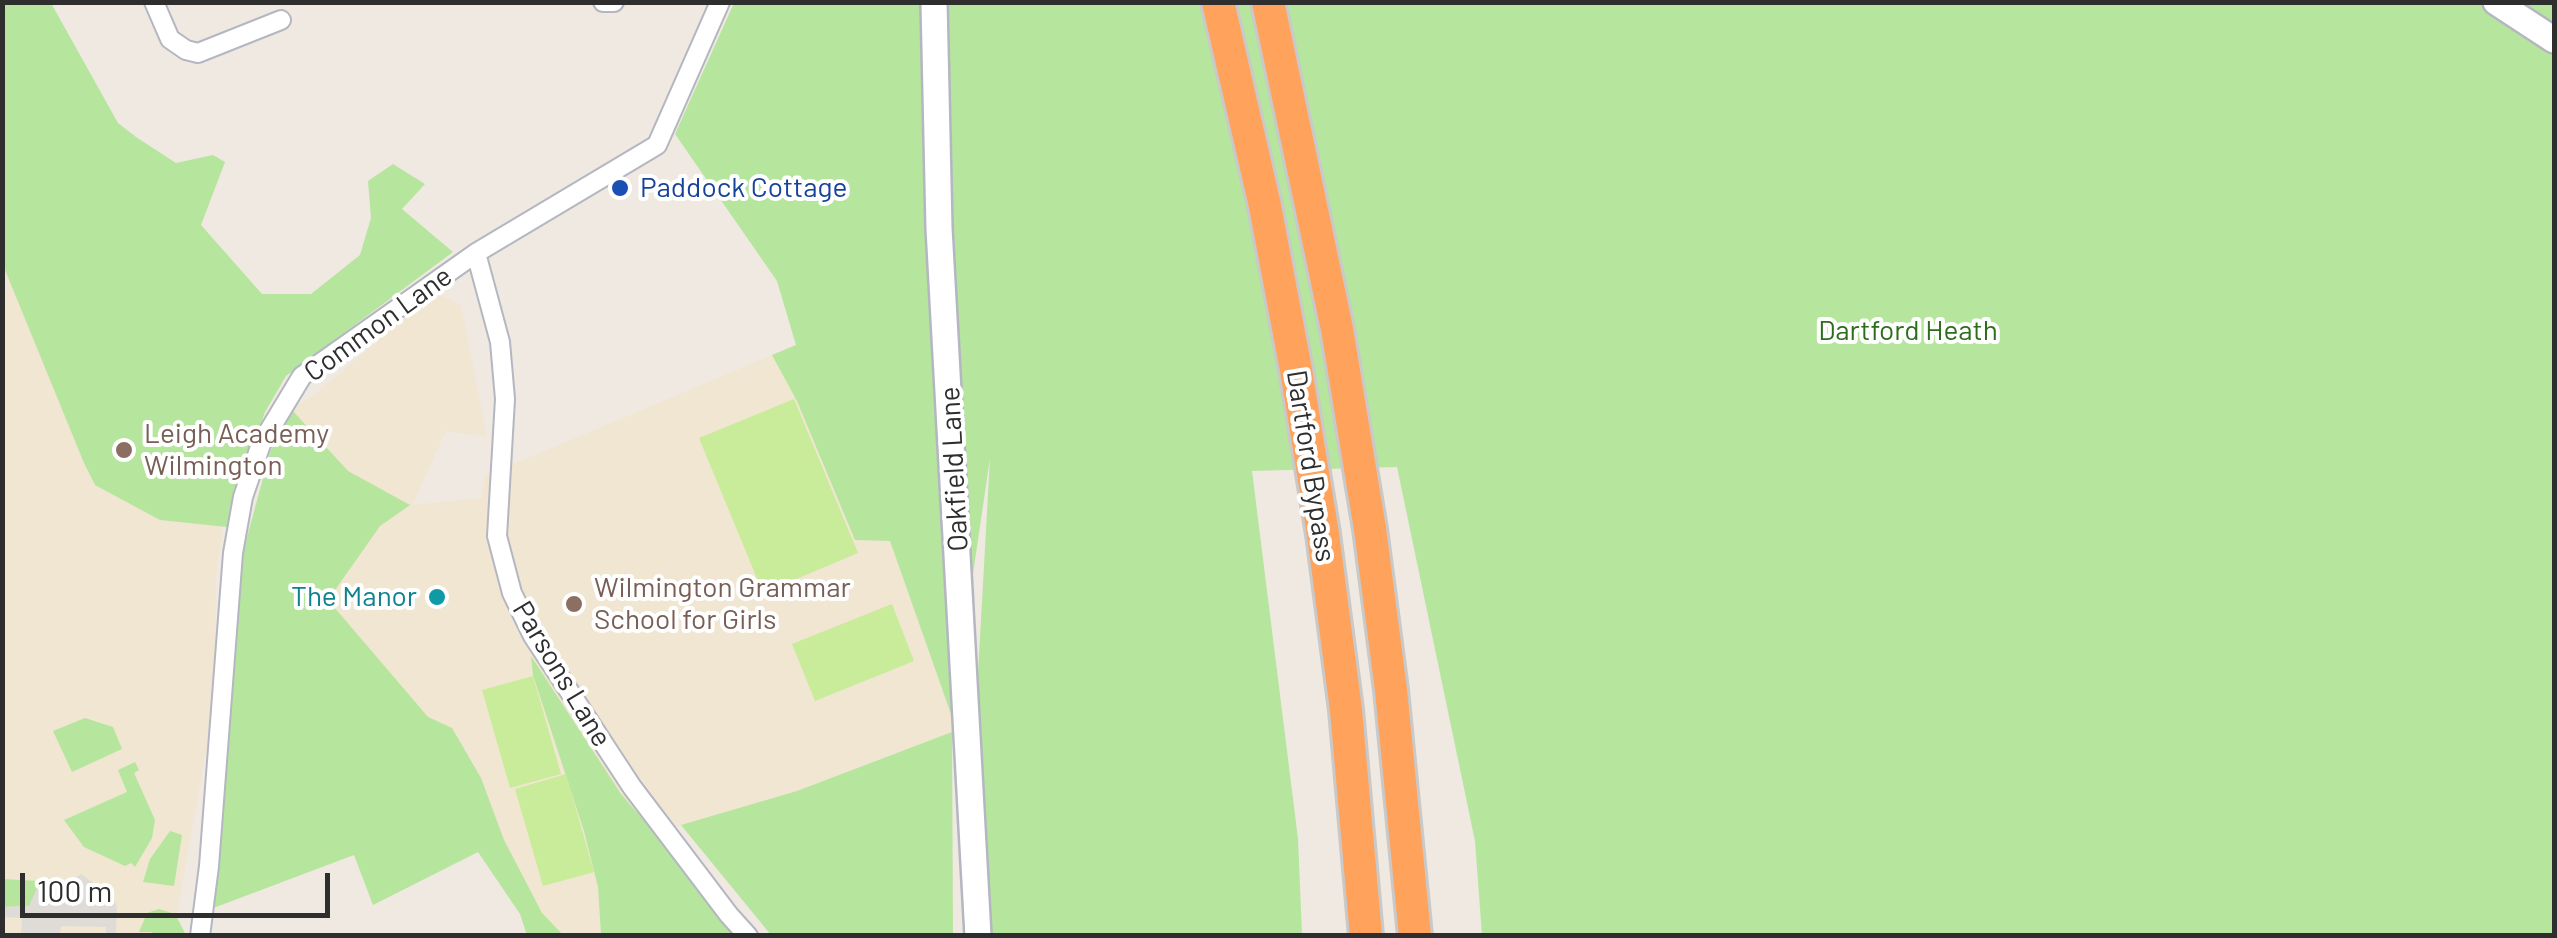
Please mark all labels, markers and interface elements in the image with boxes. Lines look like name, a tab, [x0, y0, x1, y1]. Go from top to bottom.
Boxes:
place label: Paddock Cottage	[640, 171, 847, 205]
marker: Paddock Cottage	[609, 177, 631, 199]
street label: Common Lane	[298, 259, 458, 389]
park label: Dartford Heath	[1818, 314, 1998, 348]
street label: Dartford Bypass	[1279, 368, 1343, 564]
street label: Oakfield Lane	[933, 386, 975, 552]
place label: Leigh Academy Wilmington	[144, 417, 329, 483]
marker: Leigh Academy Wilmington	[113, 439, 135, 461]
place label: Wilmington Grammar School for Girls	[594, 571, 851, 637]
place label: The Manor	[291, 580, 417, 614]
marker: The Manor	[426, 586, 448, 608]
marker: Wilmington Grammar School for Girls	[563, 593, 585, 615]
street label: Parsons Lane	[505, 595, 619, 753]
scale bar	[25, 853, 335, 915]
text: 100 m	[37, 872, 112, 908]

